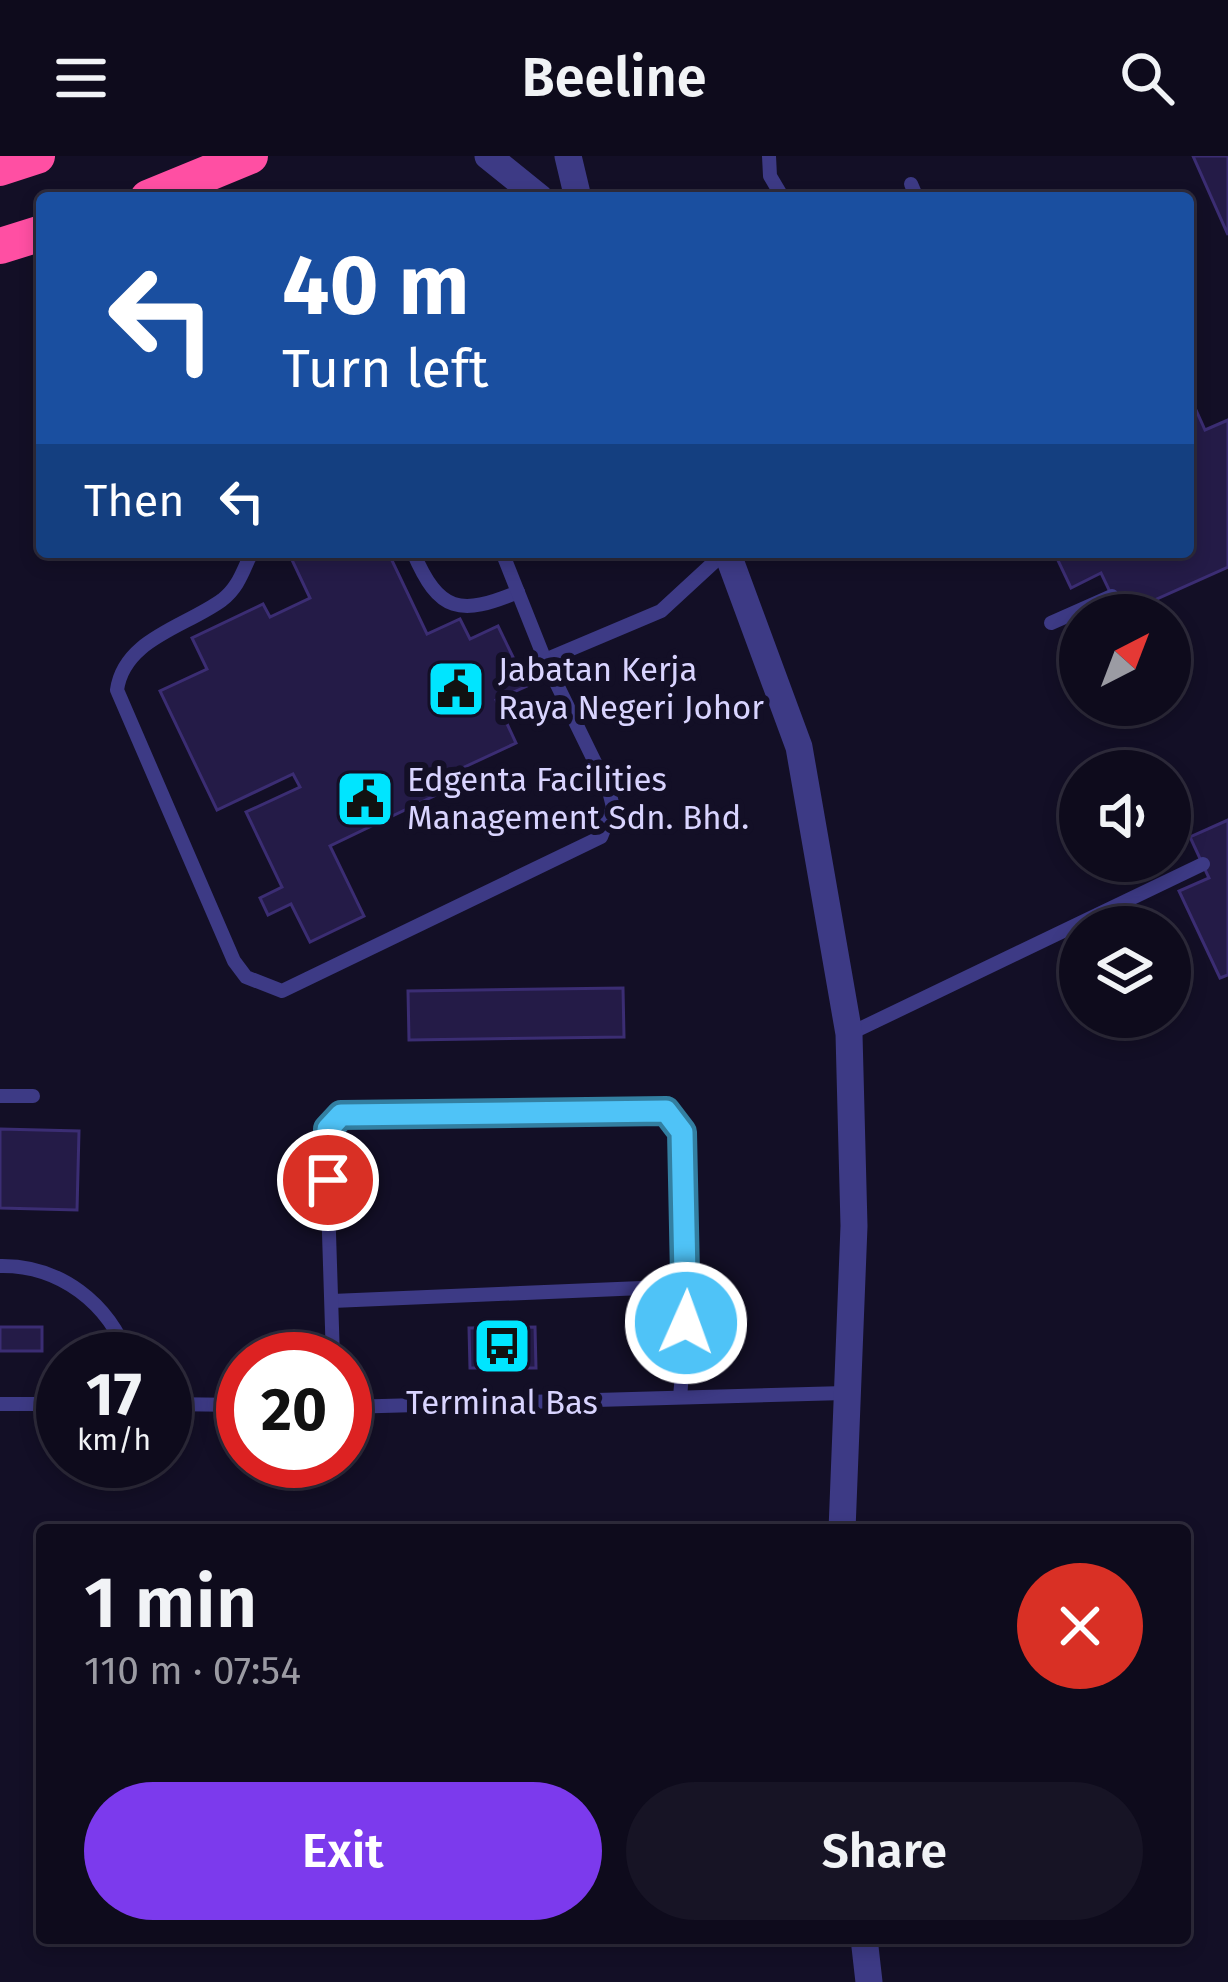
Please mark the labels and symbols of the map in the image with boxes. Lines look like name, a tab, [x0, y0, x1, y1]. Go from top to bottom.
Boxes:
north arrow	[1059, 594, 1191, 726]
place label: Jabatan Kerja Raya Negeri Johor	[498, 650, 764, 728]
public building icon: Jabatan Kerja Raya Negeri Johor	[425, 658, 487, 720]
place label: Edgenta Facilities Management Sdn. Bhd.	[407, 760, 749, 838]
public building icon: Edgenta Facilities Management Sdn. Bhd.	[334, 768, 396, 830]
pin	[277, 1129, 379, 1231]
position arrow	[623, 1260, 749, 1386]
bus stop icon: Terminal Bas	[471, 1315, 533, 1377]
speed limit sign: 20	[216, 1332, 372, 1488]
place label: Terminal Bas	[406, 1383, 598, 1423]

